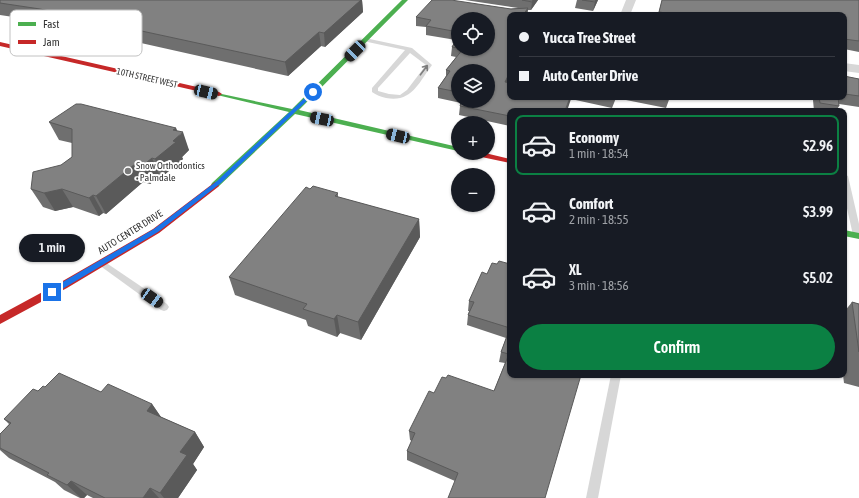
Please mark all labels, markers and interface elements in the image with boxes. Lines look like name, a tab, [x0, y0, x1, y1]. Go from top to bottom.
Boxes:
legend	[10, 10, 142, 56]
map controls	[451, 12, 495, 212]
button: locate	[451, 12, 495, 56]
text: Fast	[43, 18, 59, 30]
text: Yucca Tree Street	[543, 29, 636, 46]
text: Jam	[43, 36, 60, 48]
car	[342, 38, 368, 64]
button: layers	[451, 64, 495, 108]
one-way arrow	[420, 65, 429, 76]
street label: 10TH STREET WEST	[116, 66, 178, 90]
text: Auto Center Drive	[543, 67, 638, 84]
car	[193, 83, 219, 101]
route start	[304, 83, 322, 101]
car	[309, 111, 335, 127]
button: +	[451, 116, 495, 160]
car	[385, 127, 411, 145]
icon: car	[521, 127, 557, 163]
text: Economy	[569, 129, 619, 146]
text: $2.96	[803, 137, 833, 154]
text: 1 min · 18:54	[569, 146, 629, 161]
place label: Snow Orthodontics - Palmdale	[136, 160, 205, 183]
marker: Snow Orthodontics - Palmdale	[123, 166, 133, 176]
button: −	[451, 168, 495, 212]
icon: car	[521, 193, 557, 229]
text: Comfort	[569, 195, 613, 212]
text: $3.99	[803, 203, 833, 220]
street label: AUTO CENTER DRIVE	[96, 207, 165, 256]
text: 2 min · 18:55	[569, 212, 629, 227]
callout: 1 min	[19, 234, 85, 262]
text: 1 min	[39, 240, 65, 255]
icon: car	[521, 259, 557, 295]
text: XL	[569, 261, 582, 278]
text: $5.02	[803, 269, 833, 286]
text: 3 min · 18:56	[569, 278, 629, 293]
route end	[43, 283, 61, 301]
car	[139, 286, 165, 310]
button: Confirm	[519, 324, 835, 370]

